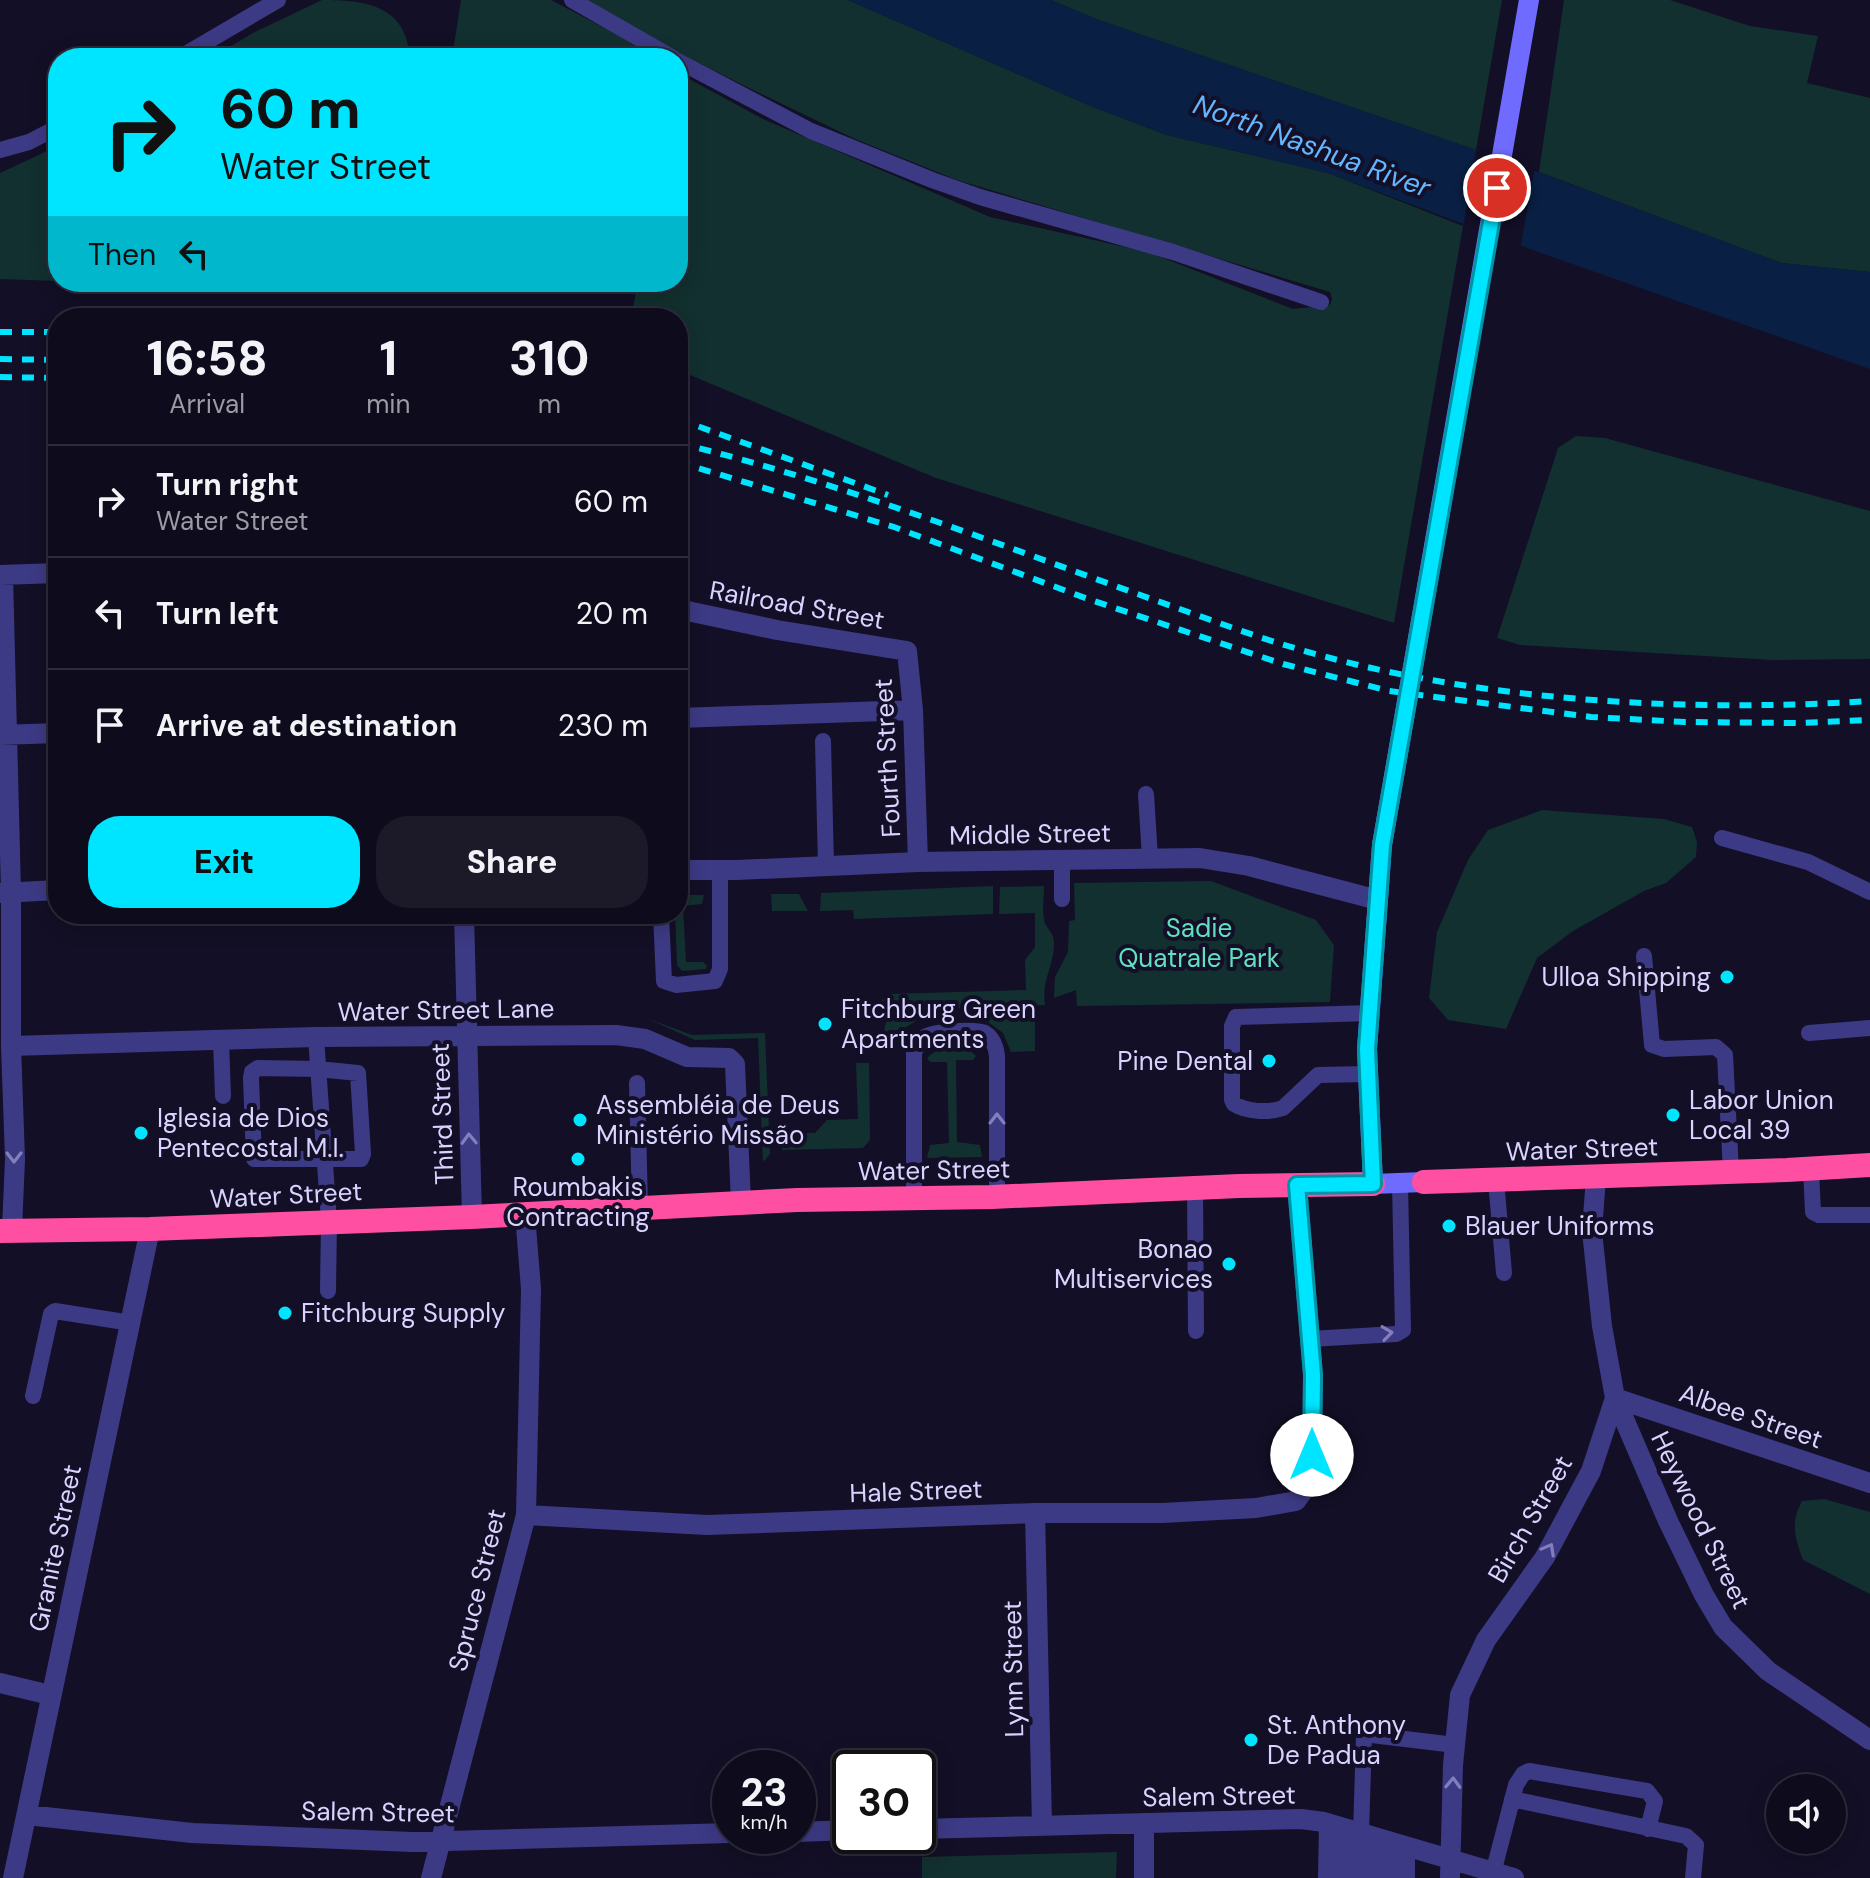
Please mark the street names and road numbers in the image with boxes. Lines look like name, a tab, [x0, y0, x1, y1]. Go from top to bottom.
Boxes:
street label: Railroad Street	[707, 573, 887, 637]
street label: Fourth Street	[866, 678, 908, 838]
street label: Middle Street	[949, 816, 1111, 852]
street label: Water Street Lane	[337, 991, 555, 1029]
street label: Third Street	[423, 1043, 461, 1185]
street label: Water Street	[1505, 1129, 1659, 1169]
street label: Water Street	[857, 1152, 1011, 1188]
street label: Water Street	[209, 1174, 363, 1216]
street label: Albee Street	[1675, 1376, 1827, 1456]
street label: Heywood Street	[1643, 1426, 1759, 1614]
street label: Birch Street	[1480, 1449, 1580, 1589]
street label: Granite Street	[21, 1461, 89, 1635]
street label: Hale Street	[849, 1472, 983, 1510]
street label: Spruce Street	[440, 1505, 514, 1675]
street label: Lynn Street	[995, 1600, 1031, 1738]
street label: Salem Street	[1142, 1778, 1296, 1814]
street label: Salem Street	[301, 1794, 455, 1830]

